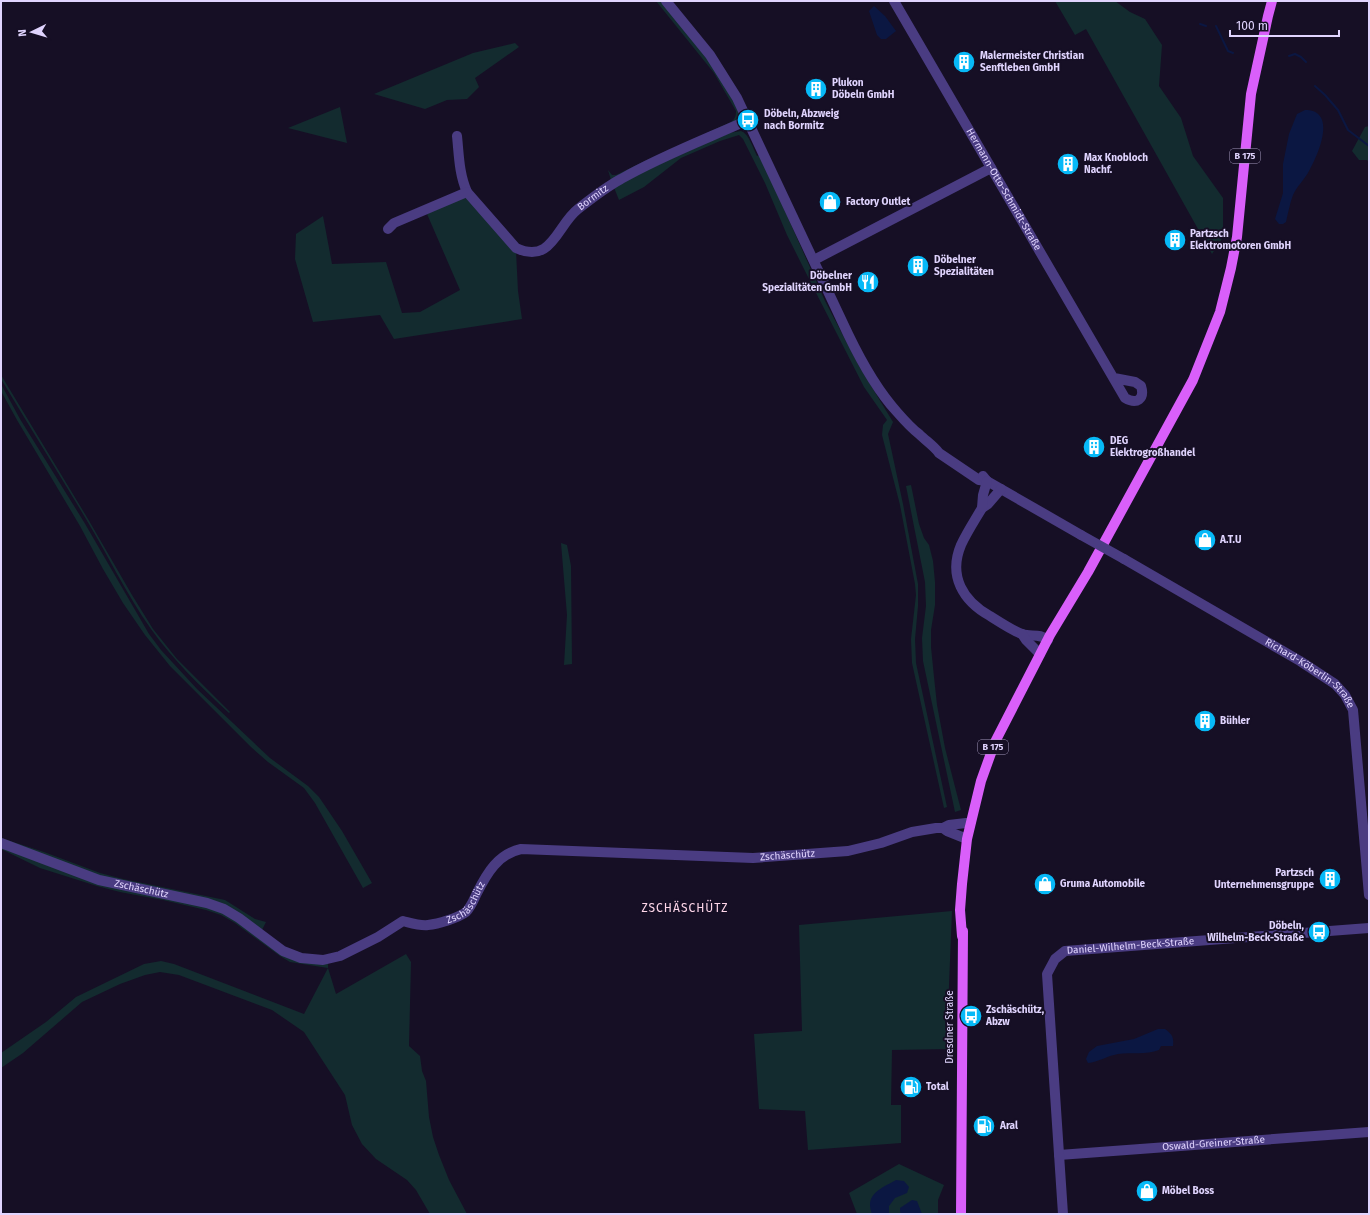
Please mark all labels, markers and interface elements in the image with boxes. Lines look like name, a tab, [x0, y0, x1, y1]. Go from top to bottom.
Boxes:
north arrow	[12, 12, 52, 52]
scale bar	[1230, 12, 1339, 38]
text: 100 m	[1236, 19, 1268, 33]
text: N	[16, 29, 29, 37]
building icon: Malermeister Christian Senftleben GmbH	[951, 49, 977, 75]
place label: Malermeister Christian Senftleben GmbH	[980, 50, 1084, 74]
building icon: Plukon Döbeln GmbH	[803, 76, 829, 102]
place label: Plukon Döbeln GmbH	[832, 77, 895, 101]
bus stop icon: Döbeln, Abzweig nach Bormitz	[735, 107, 761, 133]
place label: Döbeln, Abzweig nach Bormitz	[764, 108, 840, 132]
street label: Hermann-Otto-Schmidt-Straße	[963, 126, 1044, 253]
road number: B 175	[1230, 149, 1260, 163]
building icon: Max Knobloch Nachf.	[1055, 151, 1081, 177]
place label: Max Knobloch Nachf.	[1084, 152, 1148, 176]
street label: Bormitz	[575, 182, 611, 213]
shop icon: Factory Outlet	[817, 189, 843, 215]
place label: Factory Outlet	[846, 196, 910, 208]
building icon: Partzsch Elektromotoren GmbH	[1162, 227, 1188, 253]
place label: Partzsch Elektromotoren GmbH	[1190, 228, 1292, 252]
building icon: Döbelner Spezialitäten	[905, 253, 931, 279]
place label: Döbelner Spezialitäten	[934, 254, 994, 278]
restaurant icon: Döbelner Spezialitäten GmbH	[855, 269, 881, 295]
place label: Döbelner Spezialitäten GmbH	[762, 270, 853, 294]
building icon: DEG Elektrogroßhandel	[1081, 434, 1107, 460]
place label: DEG Elektrogroßhandel	[1110, 435, 1195, 459]
shop icon: A.T.U	[1192, 527, 1218, 553]
place label: A.T.U	[1219, 534, 1241, 546]
street label: Richard-Köberlin-Straße	[1263, 636, 1357, 710]
building icon: Bühler	[1192, 708, 1218, 734]
place label: Bühler	[1220, 715, 1251, 727]
road number: B 175	[978, 740, 1008, 754]
street label: Zschäschütz	[760, 847, 816, 863]
building icon: Partzsch Unternehmensgruppe	[1317, 866, 1343, 892]
place label: Partzsch Unternehmensgruppe	[1214, 867, 1314, 891]
shop icon: Gruma Automobile	[1032, 871, 1058, 897]
street label: Zschäschütz	[113, 877, 170, 901]
place label: Gruma Automobile	[1060, 878, 1146, 890]
street label: Zschäschütz	[445, 879, 488, 926]
district label: ZSCHÄSCHÜTZ	[642, 899, 728, 915]
bus stop icon: Döbeln, Wilhelm-Beck-Straße	[1306, 919, 1332, 945]
place label: Döbeln, Wilhelm-Beck-Straße	[1207, 920, 1305, 944]
street label: Daniel-Wilhelm-Beck-Straße	[1066, 935, 1195, 957]
street label: Dresdner Straße	[944, 990, 956, 1064]
bus stop icon: Zschäschütz, Abzw	[958, 1003, 984, 1029]
place label: Zschäschütz, Abzw	[985, 1004, 1045, 1028]
fuel station icon: Total	[898, 1074, 924, 1100]
place label: Total	[926, 1081, 949, 1093]
fuel station icon: Aral	[971, 1113, 997, 1139]
place label: Aral	[999, 1120, 1018, 1132]
street label: Oswald-Greiner-Straße	[1162, 1134, 1265, 1153]
shop icon: Möbel Boss	[1134, 1178, 1160, 1204]
place label: Möbel Boss	[1162, 1185, 1214, 1197]

